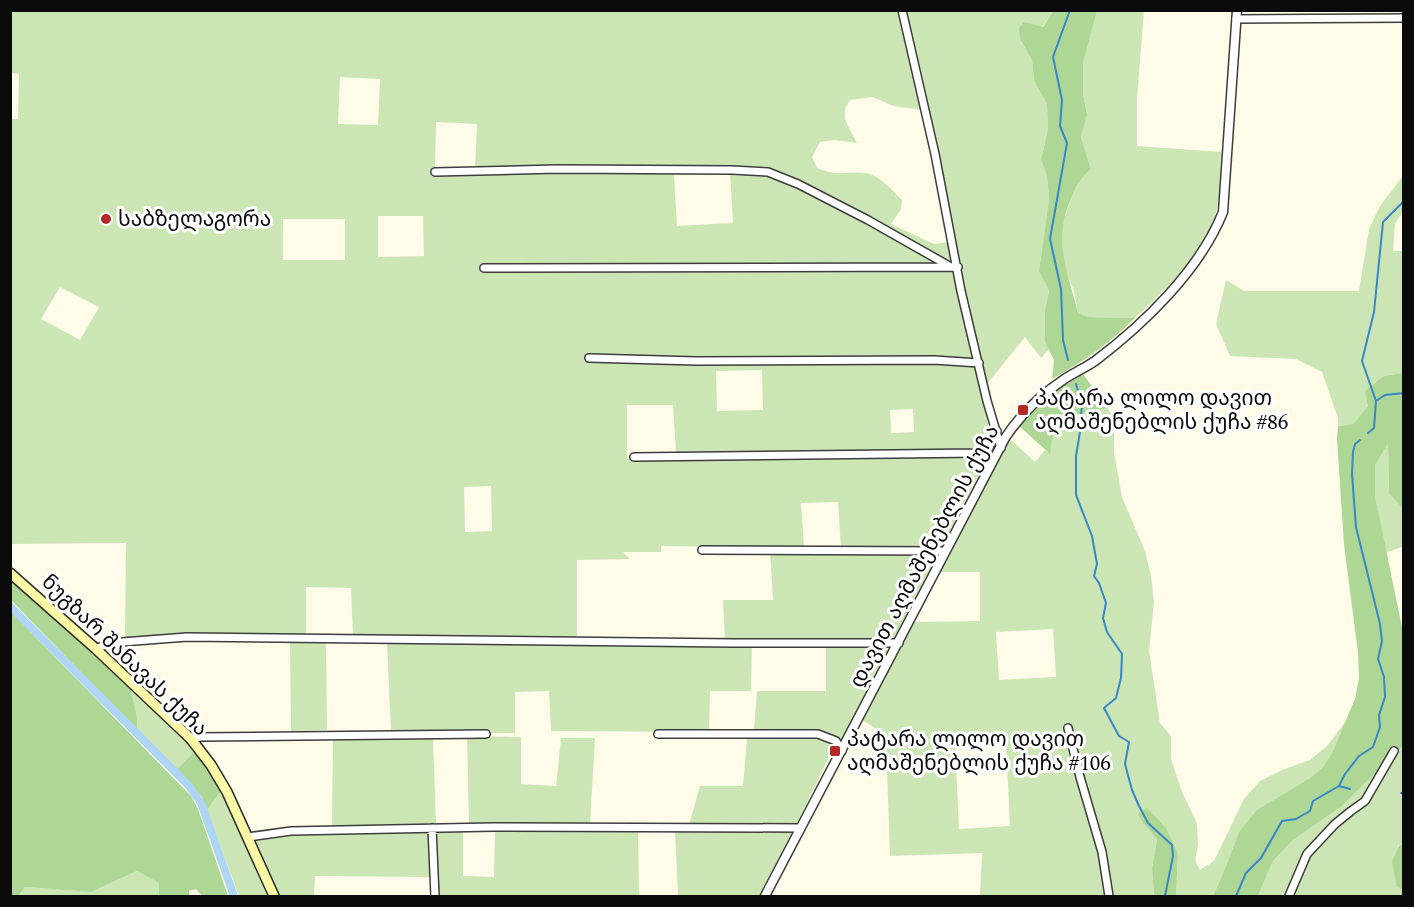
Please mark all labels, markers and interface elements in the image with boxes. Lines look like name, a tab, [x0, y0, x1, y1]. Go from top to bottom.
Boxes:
place label: საბზელაგორა	[118, 204, 271, 236]
marker: საბზელაგორა	[99, 212, 113, 226]
place label: პატარა ლილო დავით აღმაშენებლის ქუჩა #86	[1035, 383, 1288, 439]
marker: პატარა ლილო დავით აღმაშენებლის ქუჩა #86	[1016, 403, 1030, 417]
street label: დავით აღმაშენებლის ქუჩა	[842, 419, 1008, 694]
street label: ნუგზარ შანავას ქუჩა	[33, 567, 215, 744]
place label: პატარა ლილო დავით აღმაშენებლის ქუჩა #106	[847, 724, 1111, 780]
marker: პატარა ლილო დავით აღმაშენებლის ქუჩა #106	[828, 744, 842, 758]

